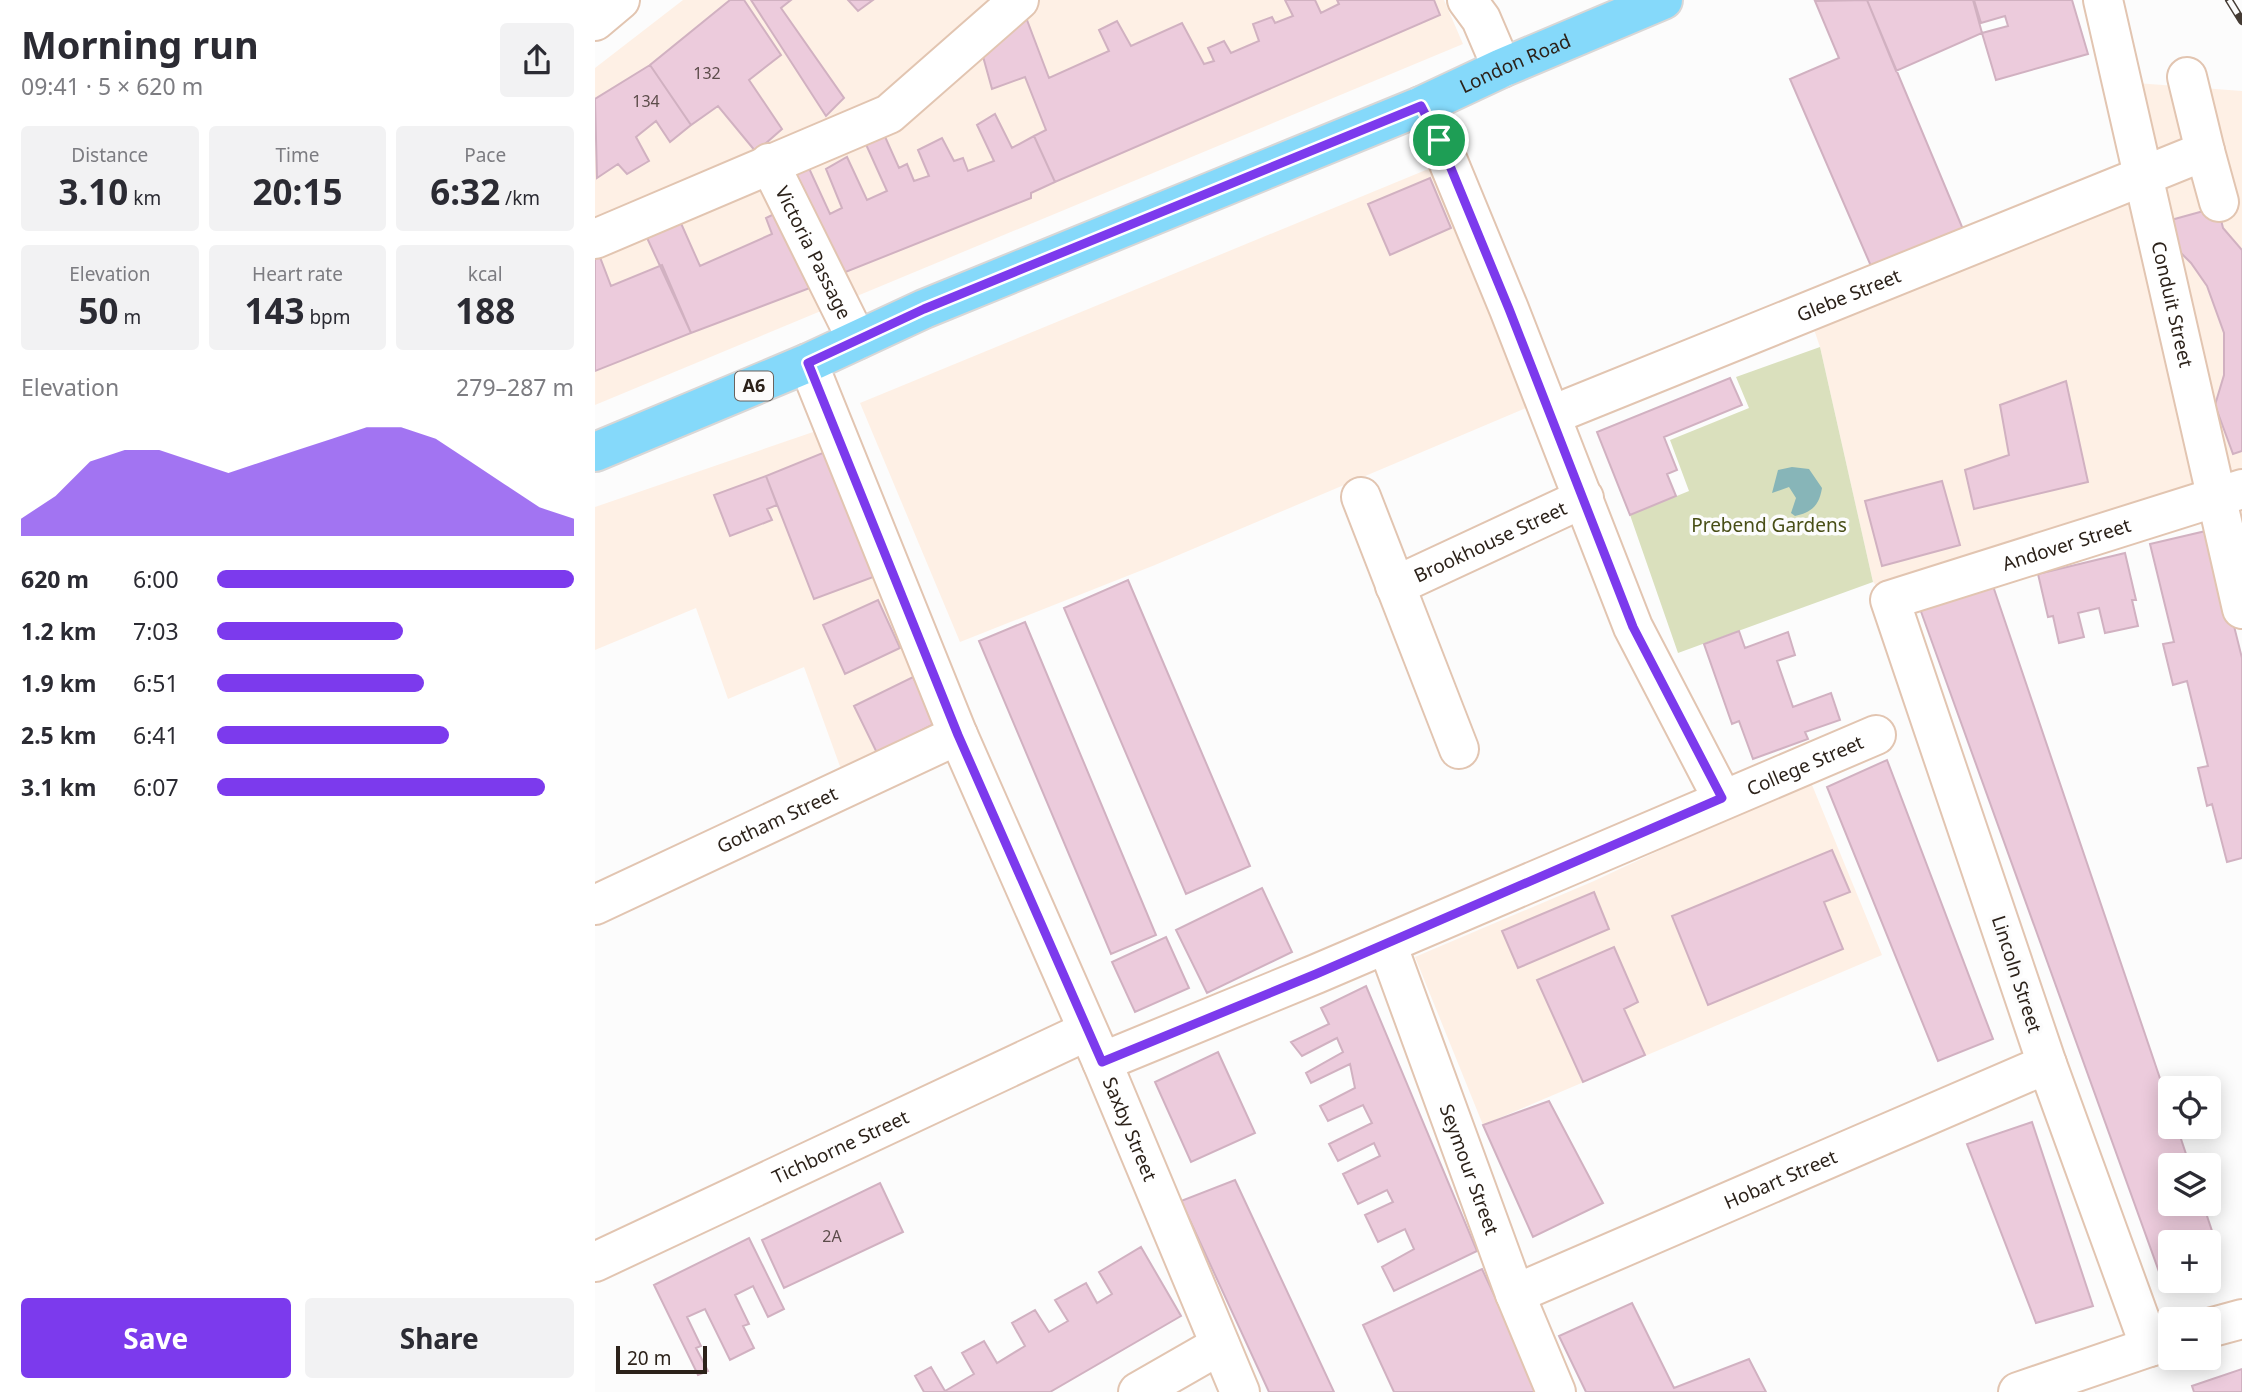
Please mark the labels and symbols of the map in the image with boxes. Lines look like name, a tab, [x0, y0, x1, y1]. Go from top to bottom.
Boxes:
street label: London Road	[1455, 28, 1575, 99]
house number: 132	[693, 62, 721, 84]
house number: 134	[632, 90, 660, 112]
pin	[1409, 110, 1469, 170]
street label: Victoria Passage	[769, 182, 858, 324]
street label: Conduit Street	[2145, 239, 2199, 370]
street label: Glebe Street	[1793, 262, 1905, 328]
road number: A6	[735, 372, 773, 400]
street label: Brookhouse Street	[1410, 495, 1571, 588]
park label: Prebend Gardens	[1691, 512, 1847, 538]
street label: Andover Street	[1999, 512, 2134, 577]
street label: College Street	[1743, 729, 1867, 802]
street label: Gotham Street	[712, 780, 842, 859]
street label: Lincoln Street	[1986, 912, 2048, 1036]
street label: Saxby Street	[1097, 1073, 1163, 1185]
street label: Seymour Street	[1434, 1100, 1505, 1239]
street label: Tichborne Street	[768, 1104, 913, 1190]
street label: Hobart Street	[1720, 1143, 1841, 1215]
house number: 2A	[822, 1225, 842, 1247]
scale bar	[616, 1343, 707, 1375]

